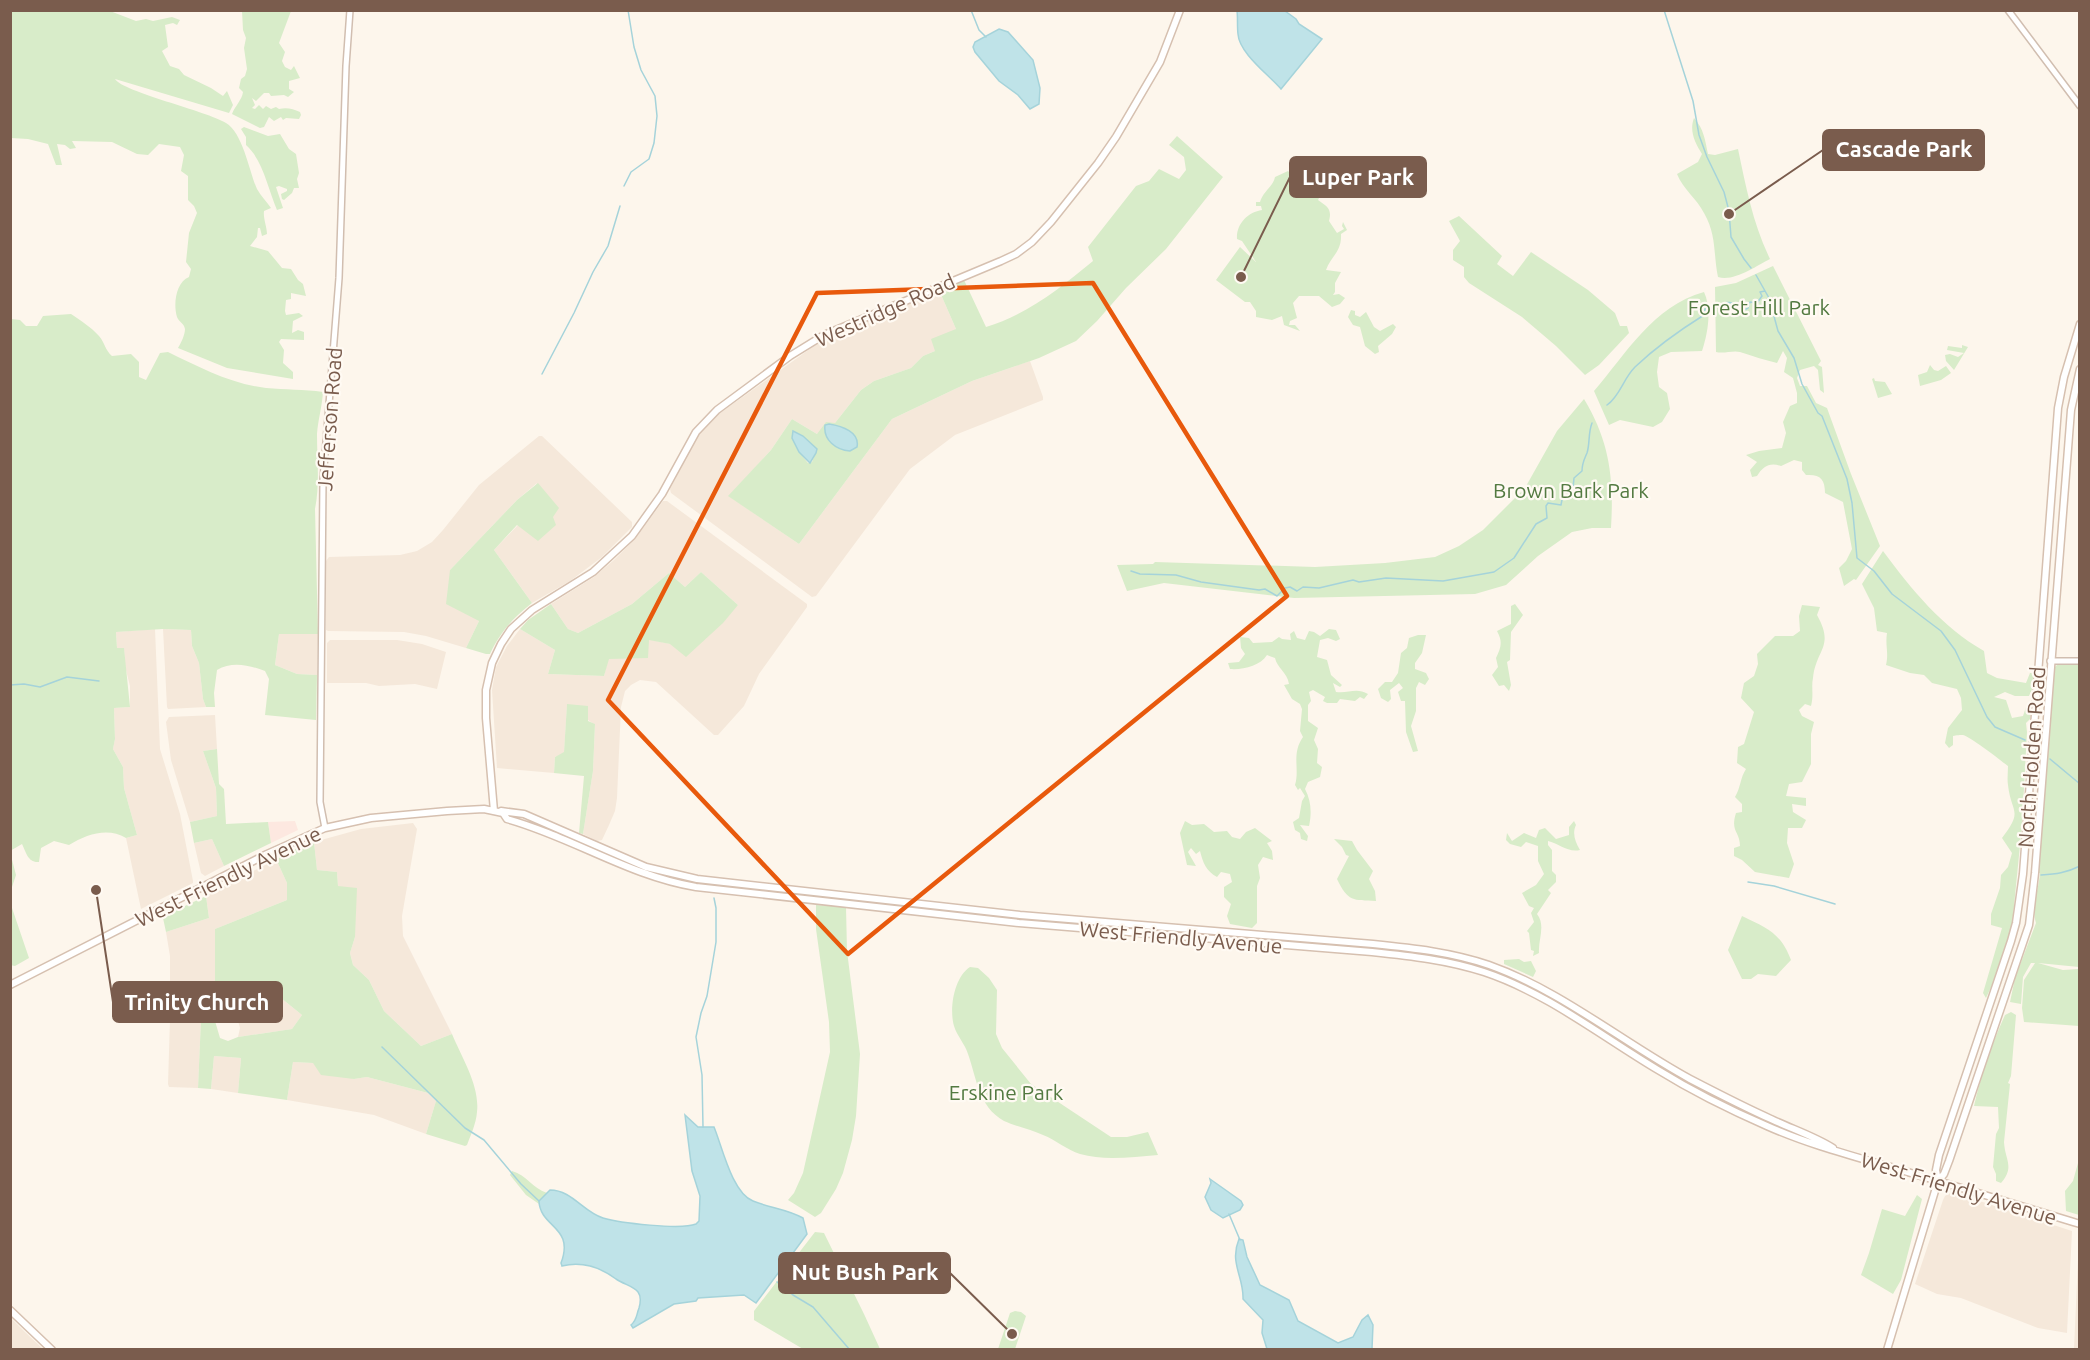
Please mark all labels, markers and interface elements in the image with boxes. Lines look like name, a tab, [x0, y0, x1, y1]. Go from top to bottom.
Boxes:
callout: Cascade Park	[1823, 130, 1984, 170]
text: Cascade Park	[1836, 136, 1973, 161]
callout: Luper Park	[1290, 157, 1426, 197]
text: Luper Park	[1302, 164, 1415, 189]
street label: Westridge Road	[811, 268, 959, 352]
park label: Forest Hill Park	[1688, 295, 1831, 319]
street label: Jefferson Road	[312, 346, 346, 492]
park label: Brown Bark Park	[1493, 478, 1649, 502]
street label: North Holden Road	[2013, 665, 2049, 849]
street label: West Friendly Avenue	[131, 821, 325, 931]
street label: West Friendly Avenue	[1079, 916, 1283, 958]
callout: Trinity Church	[113, 982, 282, 1022]
text: Trinity Church	[125, 989, 269, 1014]
park label: Erskine Park	[949, 1080, 1064, 1104]
street label: West Friendly Avenue	[1858, 1147, 2060, 1229]
callout: Nut Bush Park	[779, 1253, 950, 1293]
text: Nut Bush Park	[792, 1259, 939, 1284]

